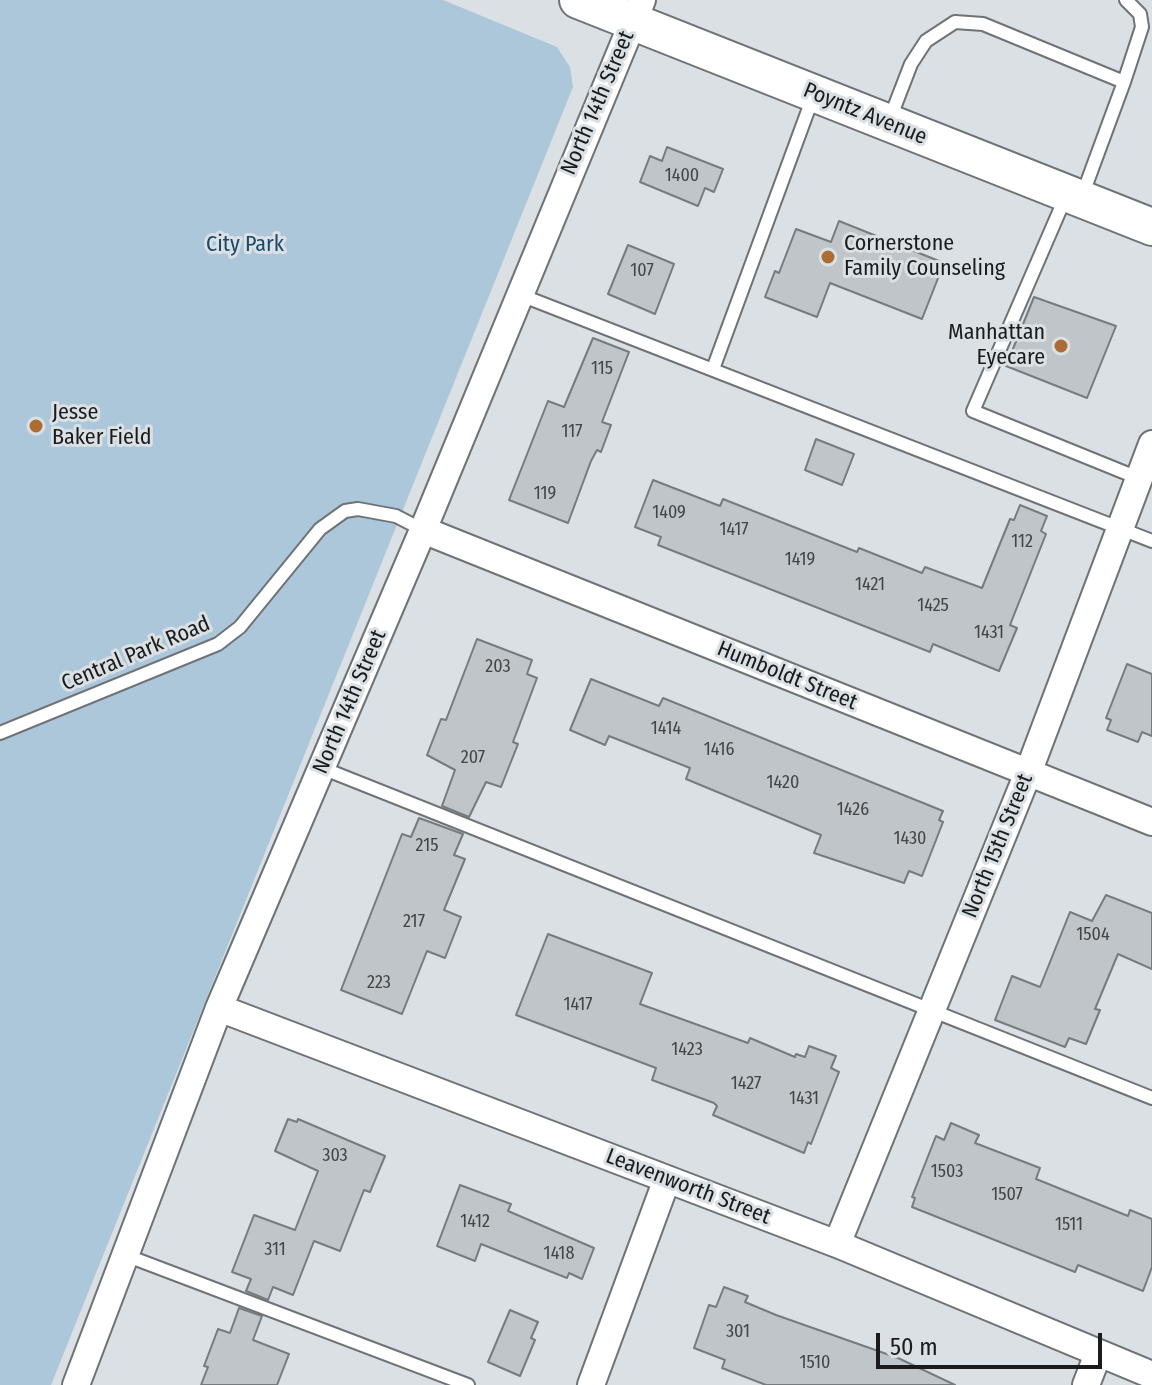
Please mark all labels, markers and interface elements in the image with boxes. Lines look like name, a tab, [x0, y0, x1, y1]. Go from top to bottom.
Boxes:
street label: North 14th Street	[556, 27, 640, 179]
street label: Poyntz Avenue	[799, 77, 931, 151]
house number: 1400	[665, 165, 699, 187]
place label: Cornerstone Family Counseling	[844, 231, 1005, 282]
park label: City Park	[206, 232, 284, 258]
marker: Cornerstone Family Counseling	[819, 248, 837, 266]
house number: 107	[630, 260, 654, 282]
place label: Manhattan Eyecare	[948, 320, 1045, 372]
marker: Manhattan Eyecare	[1052, 337, 1070, 355]
house number: 115	[591, 358, 613, 380]
place label: Jesse Baker Field	[52, 400, 151, 452]
marker: Jesse Baker Field	[27, 417, 45, 435]
house number: 117	[561, 421, 583, 443]
house number: 119	[534, 483, 556, 505]
house number: 1409	[652, 502, 686, 524]
house number: 1417	[719, 519, 749, 541]
house number: 112	[1011, 531, 1033, 553]
house number: 1419	[785, 549, 815, 571]
house number: 1421	[855, 574, 885, 596]
house number: 1425	[917, 595, 949, 617]
street label: Central Park Road	[58, 611, 214, 697]
house number: 1431	[974, 622, 1004, 644]
street label: North 14th Street	[308, 626, 392, 778]
street label: Humboldt Street	[713, 636, 861, 716]
house number: 203	[485, 656, 511, 678]
house number: 1414	[651, 718, 681, 740]
house number: 1416	[704, 739, 734, 761]
house number: 207	[461, 747, 485, 769]
street label: North 15th Street	[957, 770, 1039, 922]
house number: 1420	[767, 772, 799, 794]
house number: 1426	[837, 799, 869, 821]
house number: 1430	[894, 828, 926, 850]
house number: 215	[416, 835, 438, 857]
house number: 217	[403, 911, 425, 933]
house number: 1504	[1076, 924, 1110, 946]
house number: 223	[367, 972, 391, 994]
house number: 1417	[563, 994, 593, 1016]
house number: 1423	[671, 1039, 703, 1061]
house number: 1427	[731, 1073, 761, 1095]
house number: 1431	[789, 1088, 819, 1110]
street label: Leavenworth Street	[602, 1143, 774, 1231]
house number: 303	[322, 1145, 348, 1167]
house number: 1503	[931, 1161, 963, 1183]
house number: 1507	[991, 1184, 1023, 1206]
house number: 1412	[460, 1211, 490, 1233]
house number: 1511	[1055, 1214, 1083, 1236]
house number: 311	[264, 1239, 286, 1261]
house number: 1418	[544, 1243, 574, 1265]
scale bar	[880, 1317, 1106, 1367]
house number: 301	[726, 1321, 750, 1343]
text: 50 m	[890, 1333, 938, 1361]
house number: 1510	[800, 1352, 830, 1374]

